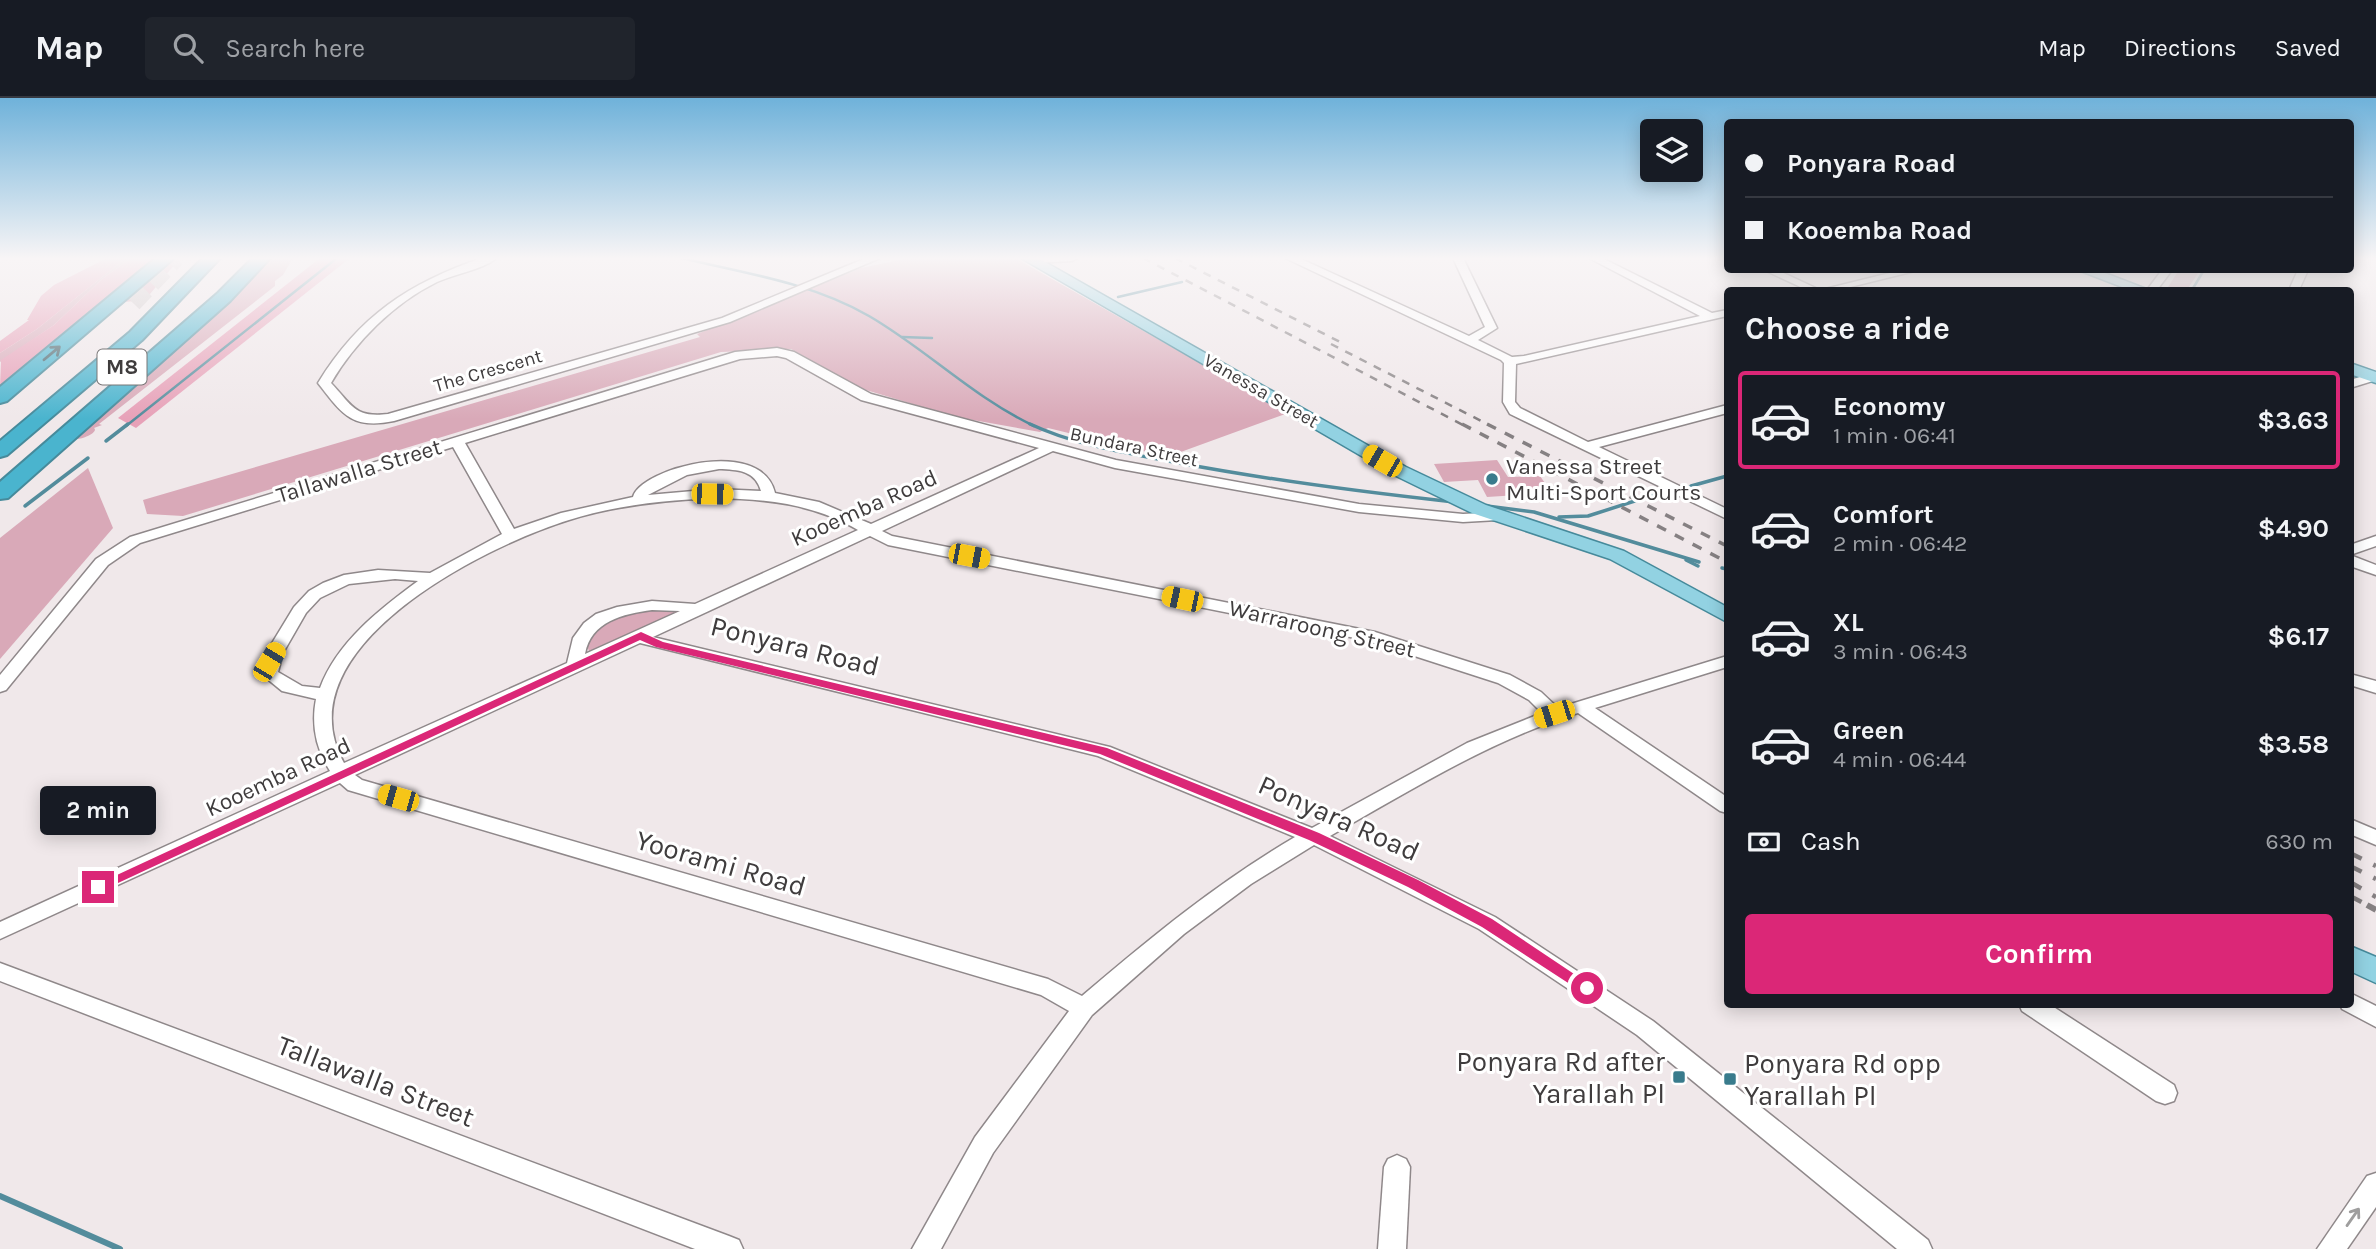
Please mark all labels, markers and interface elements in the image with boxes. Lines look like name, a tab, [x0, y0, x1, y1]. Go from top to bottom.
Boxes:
search box	[145, 17, 635, 80]
text: Map	[35, 29, 103, 67]
icon: search	[169, 29, 207, 67]
text: Search here	[225, 33, 365, 64]
text: Map	[2038, 34, 2086, 62]
text: Directions	[2124, 34, 2237, 62]
text: Saved	[2275, 34, 2341, 62]
map controls	[1640, 119, 1703, 182]
button: layers	[1640, 119, 1703, 182]
text: Ponyara Road	[1787, 148, 1956, 179]
text: Kooemba Road	[1787, 215, 1972, 246]
text: Choose a ride	[1745, 310, 1950, 347]
one-way arrow	[43, 345, 61, 361]
street label: The Crescent	[431, 345, 545, 397]
street label: Vanessa Street	[1200, 349, 1322, 433]
road number: M8	[97, 350, 146, 384]
icon: car	[1749, 389, 1812, 452]
text: Economy	[1833, 391, 1945, 422]
text: $3.63	[2257, 405, 2329, 436]
text: 1 min · 06:41	[1833, 422, 1956, 449]
street label: Bundara Street	[1068, 423, 1200, 471]
street label: Tallawalla Street	[273, 433, 445, 509]
car	[1359, 441, 1406, 481]
place label: Vanessa Street Multi-Sport Courts	[1506, 453, 1701, 506]
street label: Kooemba Road	[787, 464, 941, 552]
marker: Vanessa Street Multi-Sport Courts	[1484, 471, 1500, 487]
car	[691, 483, 734, 505]
icon: car	[1749, 497, 1812, 560]
text: Comfort	[1833, 499, 1934, 530]
text: $4.90	[2258, 513, 2329, 544]
text: 2 min · 06:42	[1833, 530, 1967, 557]
car	[947, 542, 992, 570]
car	[1160, 584, 1205, 614]
street label: Warraroong Street	[1226, 594, 1418, 664]
icon: car	[1749, 605, 1812, 668]
text: XL	[1833, 607, 1864, 638]
street label: Ponyara Road	[707, 609, 883, 683]
text: $6.17	[2268, 621, 2329, 652]
text: 3 min · 06:43	[1833, 638, 1968, 665]
car	[250, 639, 289, 685]
car	[1531, 698, 1578, 730]
icon: car	[1749, 713, 1812, 776]
text: Green	[1833, 715, 1905, 746]
text: $3.58	[2257, 729, 2329, 760]
street label: Kooemba Road	[201, 732, 355, 822]
text: 4 min · 06:44	[1833, 746, 1966, 773]
street label: Ponyara Road	[1253, 768, 1425, 868]
car	[375, 782, 422, 814]
callout: 2 min	[40, 786, 156, 834]
text: 2 min	[66, 797, 130, 824]
street label: Yoorami Road	[632, 823, 810, 903]
icon: cash	[1745, 823, 1783, 861]
text: Cash	[1801, 826, 1861, 857]
text: 630 m	[2266, 828, 2333, 855]
route end	[82, 871, 114, 903]
button: Confirm	[1745, 914, 2333, 994]
route start	[1571, 972, 1603, 1004]
street label: Tallawalla Street	[273, 1028, 479, 1134]
place label: Ponyara Rd after Yarallah Pl	[1456, 1045, 1666, 1110]
place label: Ponyara Rd opp Yarallah Pl	[1744, 1047, 1941, 1112]
marker: Ponyara Rd after Yarallah Pl	[1671, 1069, 1687, 1085]
marker: Ponyara Rd opp Yarallah Pl	[1722, 1071, 1738, 1087]
one-way arrow	[2346, 1208, 2360, 1227]

